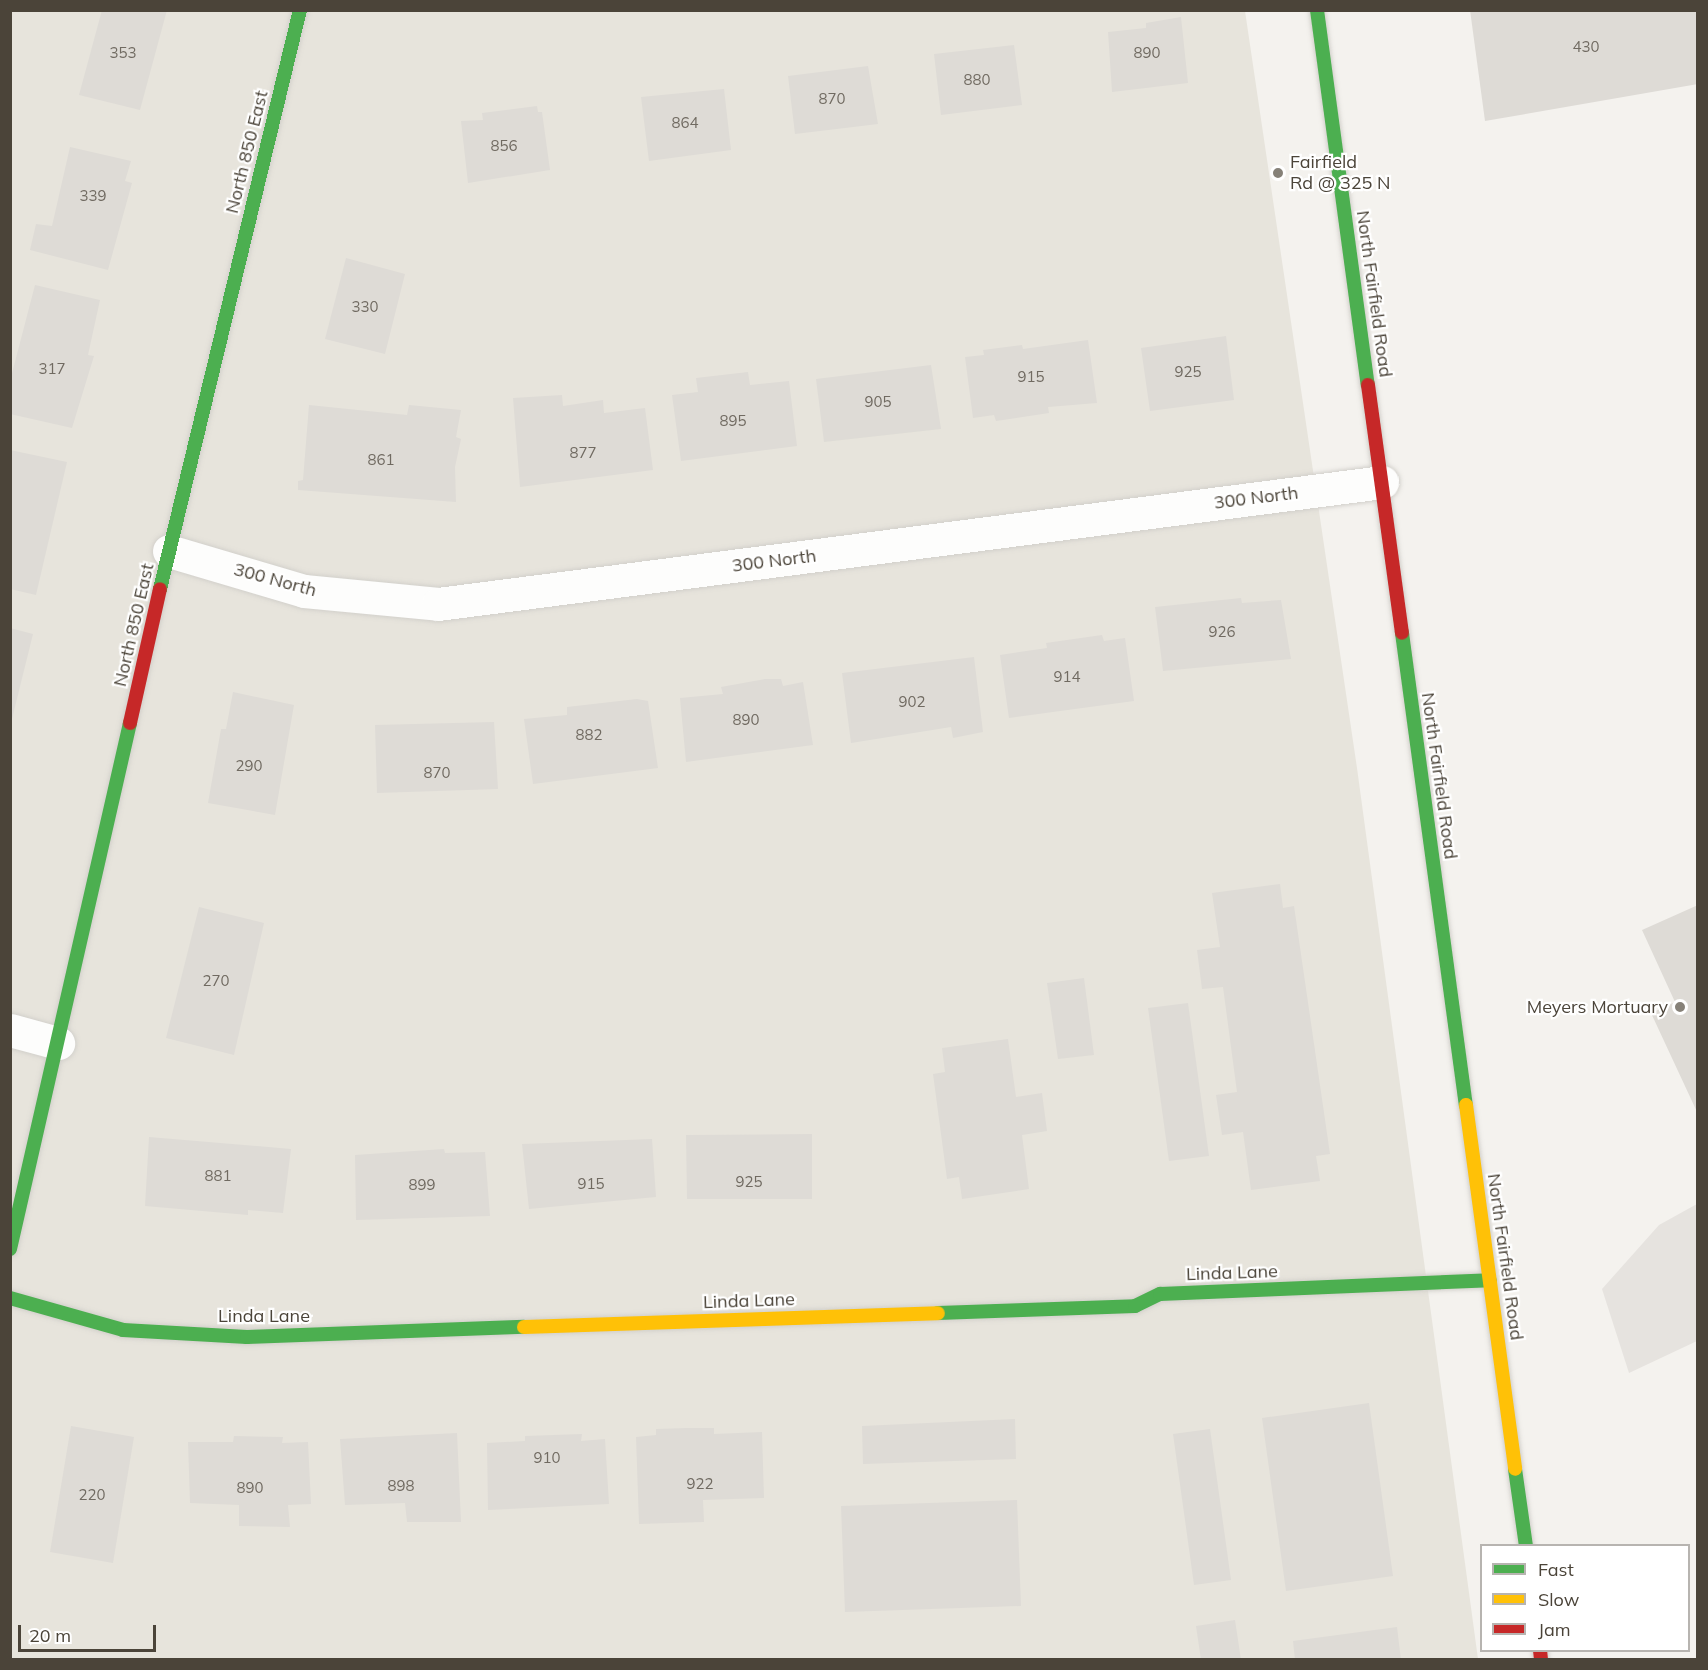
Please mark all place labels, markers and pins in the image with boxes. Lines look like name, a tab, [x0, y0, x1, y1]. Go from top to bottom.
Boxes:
place label: Fairfield Rd @ 325 N	[1290, 152, 1390, 195]
marker: Fairfield Rd @ 325 N	[1271, 166, 1285, 180]
place label: Meyers Mortuary	[1527, 996, 1668, 1018]
marker: Meyers Mortuary	[1673, 1000, 1687, 1014]

